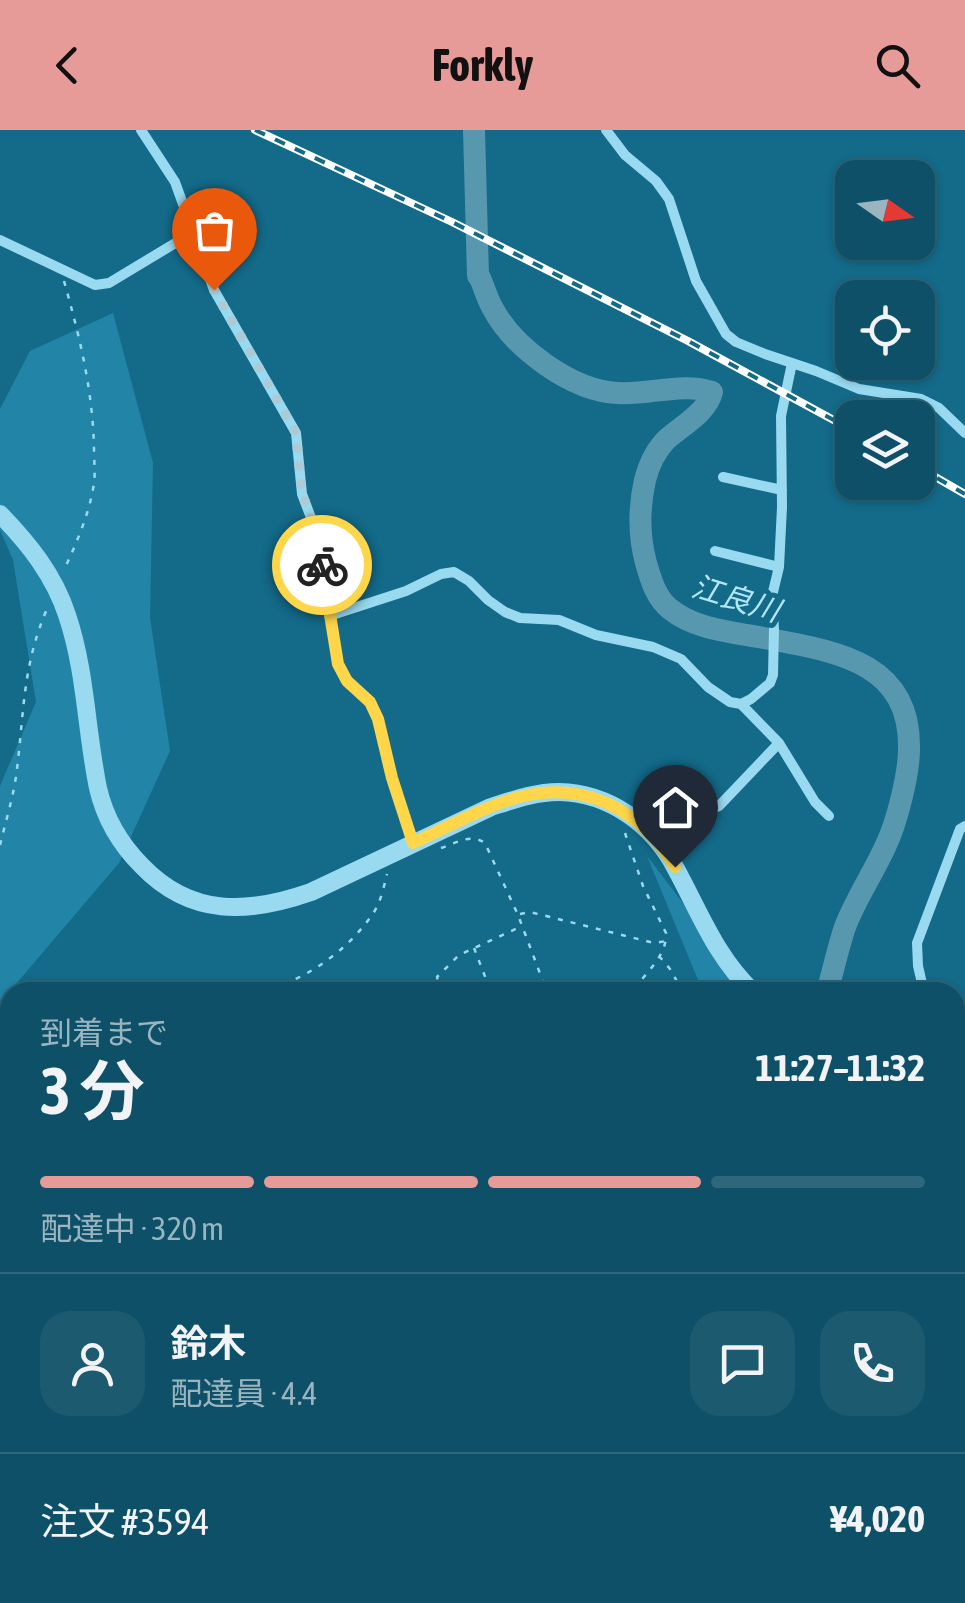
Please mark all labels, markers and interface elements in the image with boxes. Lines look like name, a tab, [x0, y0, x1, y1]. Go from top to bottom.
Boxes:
icon: back	[40, 38, 95, 93]
icon: search	[870, 38, 925, 93]
text: Forkly	[432, 39, 533, 91]
north arrow	[835, 160, 935, 260]
map controls	[835, 160, 935, 500]
pin	[172, 188, 257, 291]
icon: bag	[187, 203, 242, 258]
button: locate	[835, 280, 935, 380]
button: layers	[835, 400, 935, 500]
courier	[272, 515, 372, 615]
icon: bike	[295, 538, 350, 593]
water label: 江良川	[688, 569, 787, 628]
pin	[633, 765, 718, 868]
icon: home	[648, 780, 703, 835]
text: 到着まで	[40, 1014, 168, 1051]
text: 11:27–11:32	[755, 1046, 925, 1089]
text: 3 分	[40, 1053, 144, 1128]
text: 配達中 · 320 m	[40, 1210, 224, 1247]
button: person	[40, 1311, 145, 1416]
button: chat	[690, 1311, 795, 1416]
button: phone	[820, 1311, 925, 1416]
text: 鈴木	[170, 1322, 246, 1365]
text: 配達員 · 4.4	[170, 1375, 317, 1412]
text: ¥4,020	[830, 1497, 925, 1540]
text: 注文 #3594	[40, 1500, 209, 1543]

